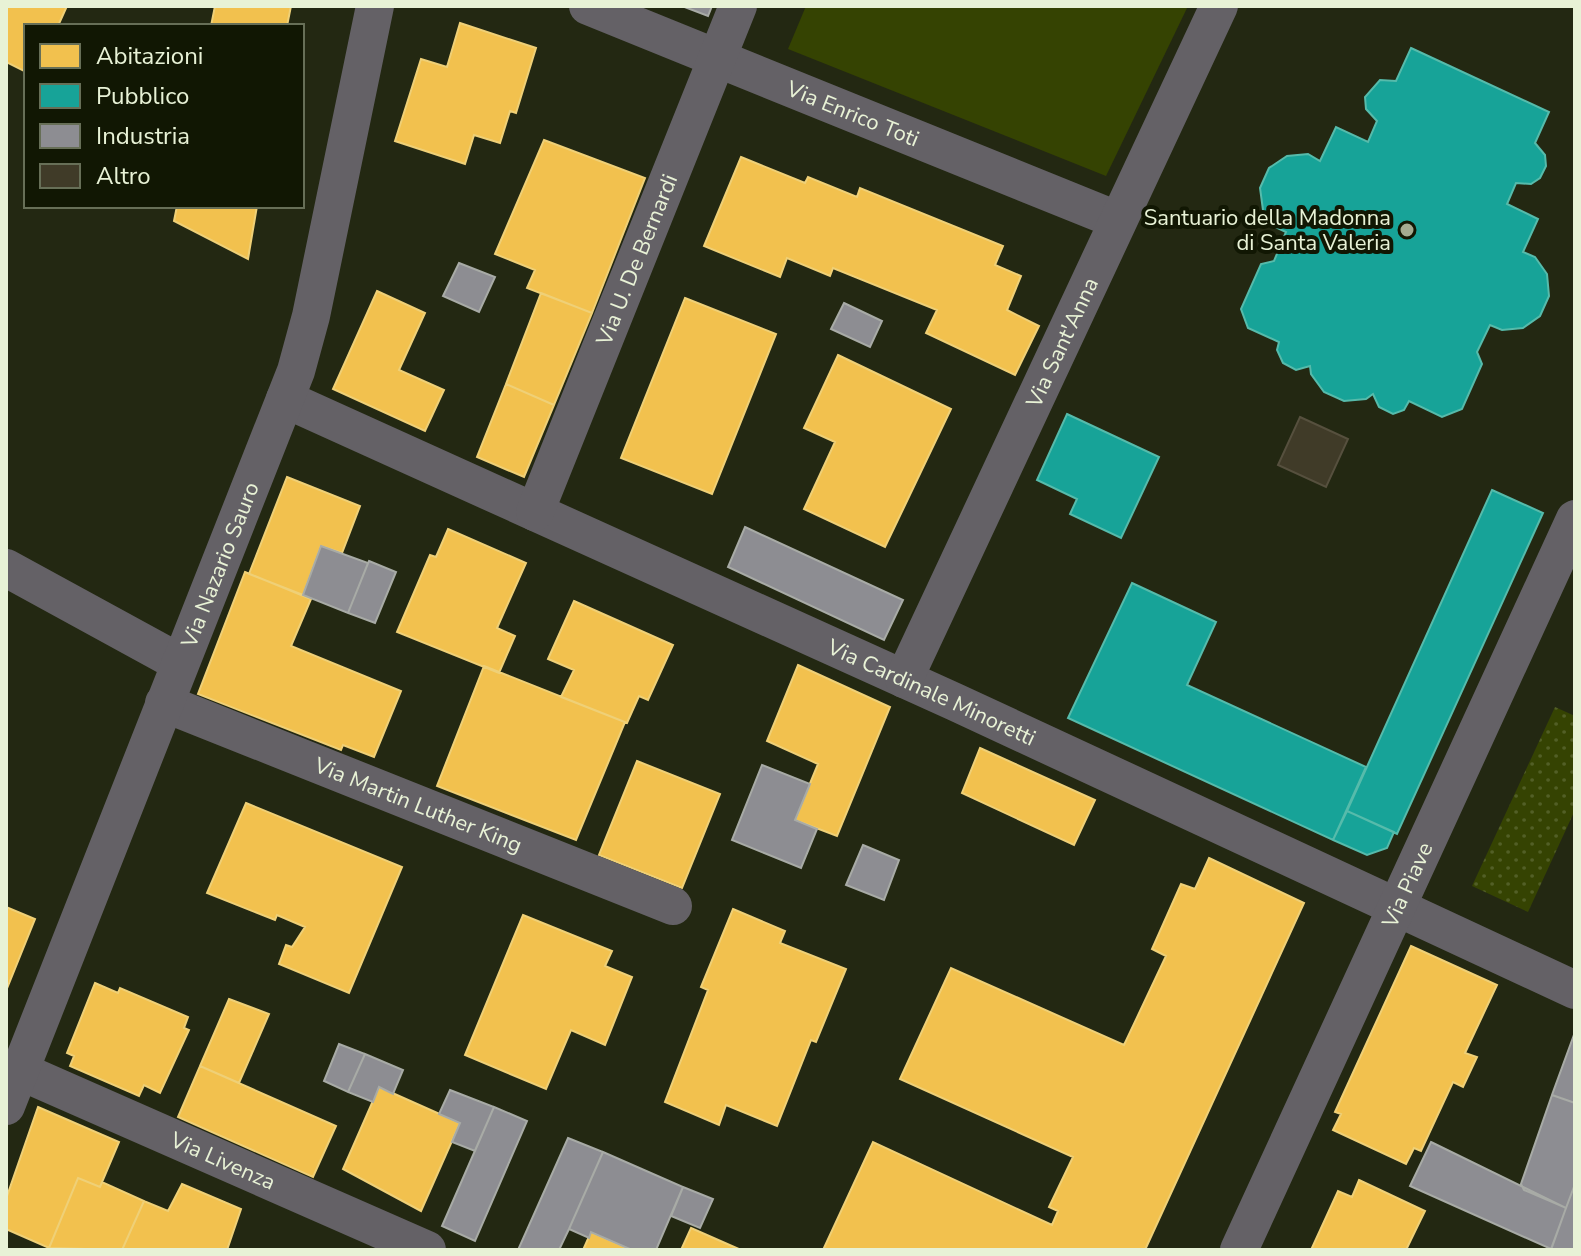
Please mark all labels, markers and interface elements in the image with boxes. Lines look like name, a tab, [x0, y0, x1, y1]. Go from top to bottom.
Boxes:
legend	[24, 24, 304, 208]
text: Abitazioni	[96, 40, 203, 72]
street label: Via Enrico Toti	[781, 74, 923, 154]
text: Pubblico	[96, 80, 189, 112]
text: Industria	[96, 120, 190, 152]
text: Altro	[96, 160, 151, 192]
street label: Via U. De Bernardi	[589, 170, 685, 351]
place label: Santuario della Madonna di Santa Valeria	[1144, 203, 1391, 258]
marker: Santuario della Madonna di Santa Valeria	[1398, 221, 1416, 239]
street label: Via Sant'Anna	[1019, 272, 1106, 413]
street label: Via Nazario Sauro	[174, 478, 267, 653]
street label: Via Cardinale Minoretti	[822, 632, 1040, 753]
street label: Via Martin Luther King	[309, 750, 526, 860]
street label: Via Piave	[1375, 837, 1440, 934]
street label: Via Livenza	[165, 1125, 280, 1198]

